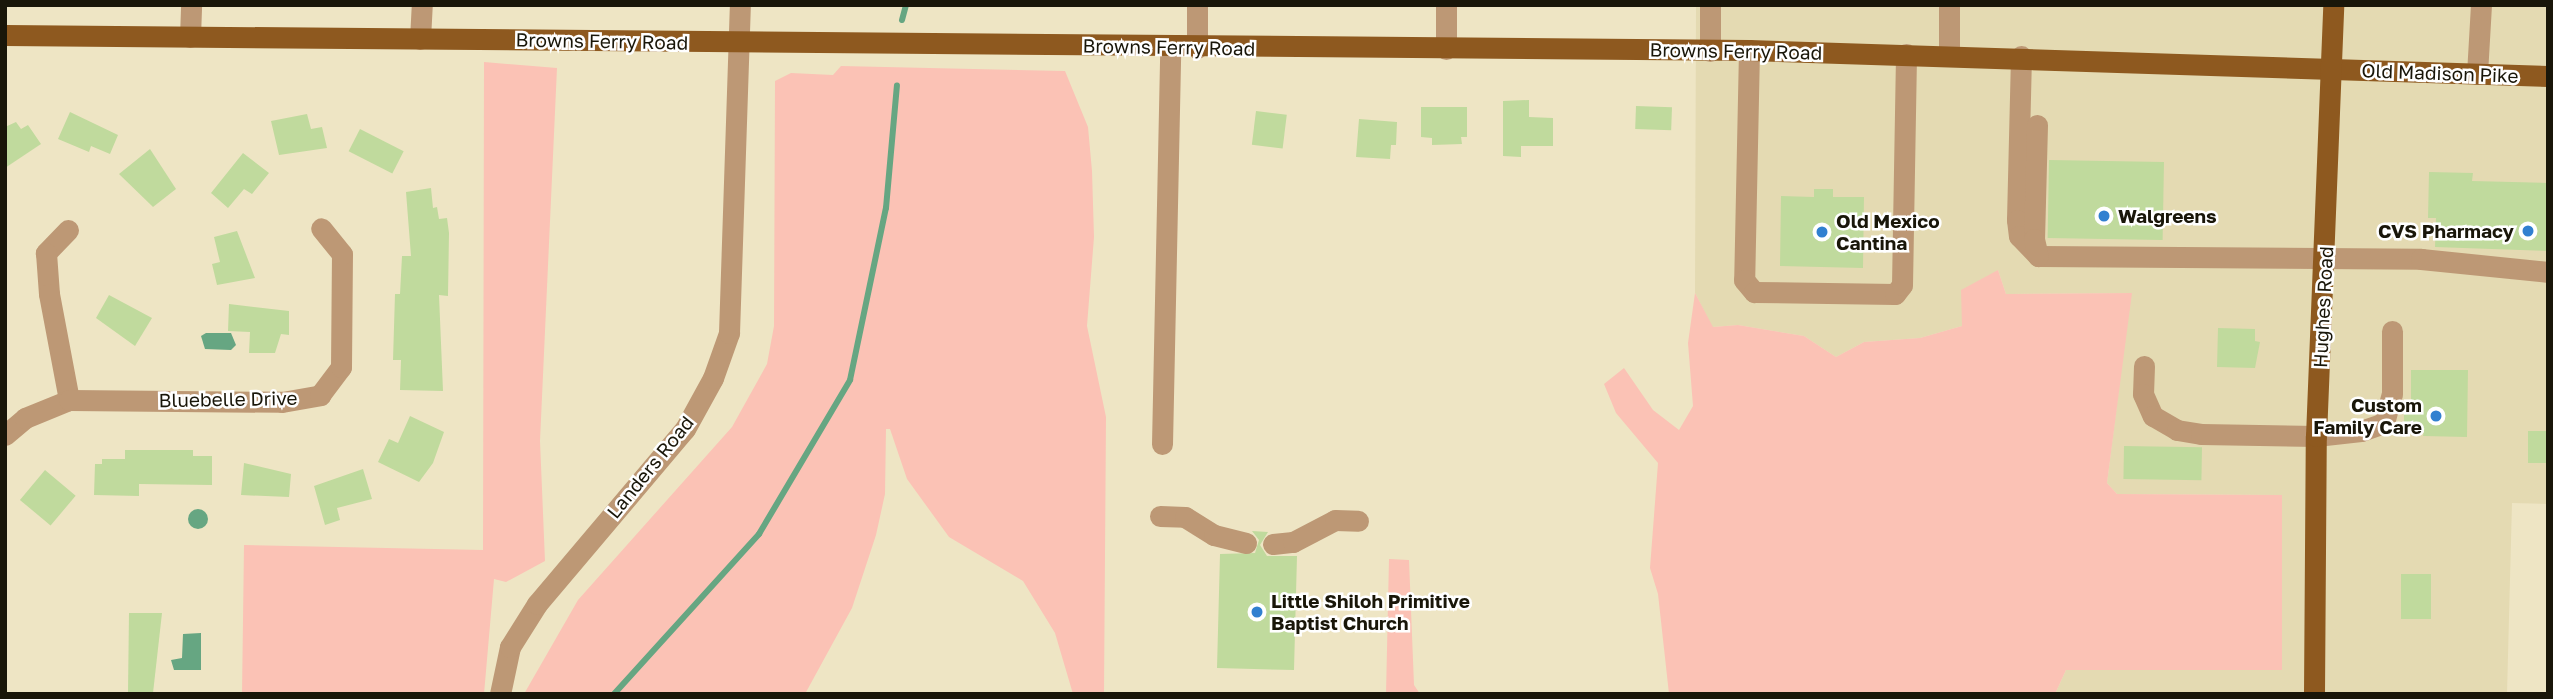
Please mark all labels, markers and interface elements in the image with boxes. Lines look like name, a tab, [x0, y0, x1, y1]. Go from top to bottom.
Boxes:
street label: Browns Ferry Road	[516, 28, 688, 54]
street label: Browns Ferry Road	[1083, 34, 1255, 60]
street label: Browns Ferry Road	[1650, 38, 1822, 64]
street label: Old Madison Pike	[2361, 59, 2519, 87]
place label: Walgreens	[2118, 205, 2217, 227]
marker: Walgreens	[2096, 208, 2112, 224]
place label: Old Mexico Cantina	[1836, 210, 1940, 254]
place label: CVS Pharmacy	[2378, 220, 2514, 242]
marker: CVS Pharmacy	[2520, 223, 2536, 239]
marker: Old Mexico Cantina	[1814, 224, 1830, 240]
street label: Hughes Road	[2308, 246, 2338, 368]
street label: Bluebelle Drive	[158, 386, 298, 412]
place label: Custom Family Care	[2313, 394, 2422, 438]
marker: Custom Family Care	[2428, 408, 2444, 424]
street label: Landers Road	[602, 411, 698, 523]
place label: Little Shiloh Primitive Baptist Church	[1271, 590, 1470, 634]
marker: Little Shiloh Primitive Baptist Church	[1249, 604, 1265, 620]

